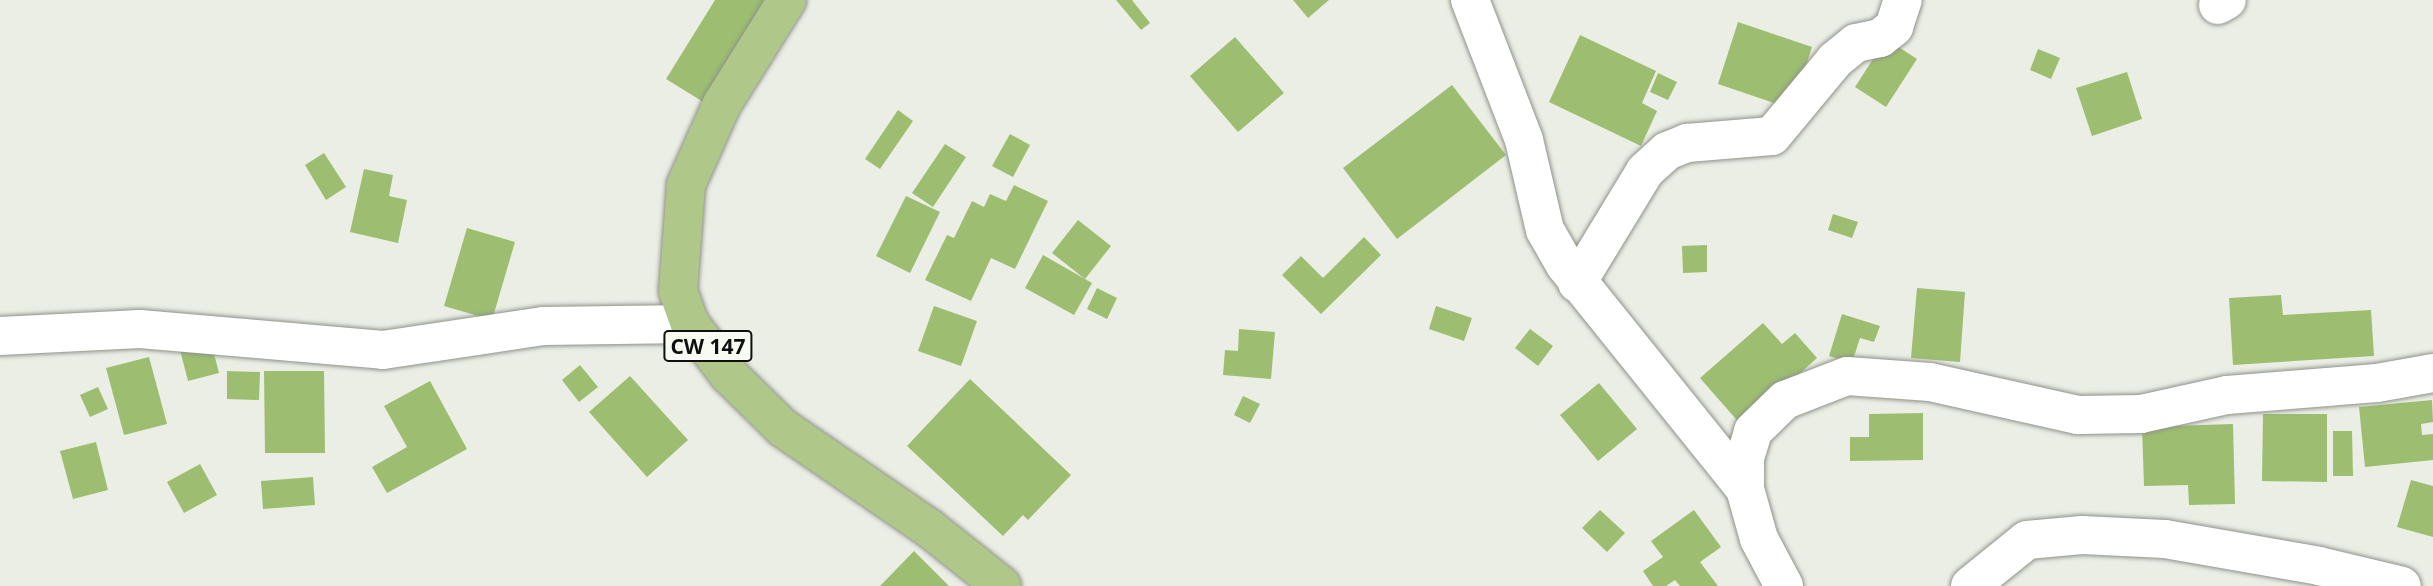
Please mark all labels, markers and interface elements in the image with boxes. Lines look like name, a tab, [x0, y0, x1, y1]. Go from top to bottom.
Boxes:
road number: CW 147	[662, 328, 754, 364]

